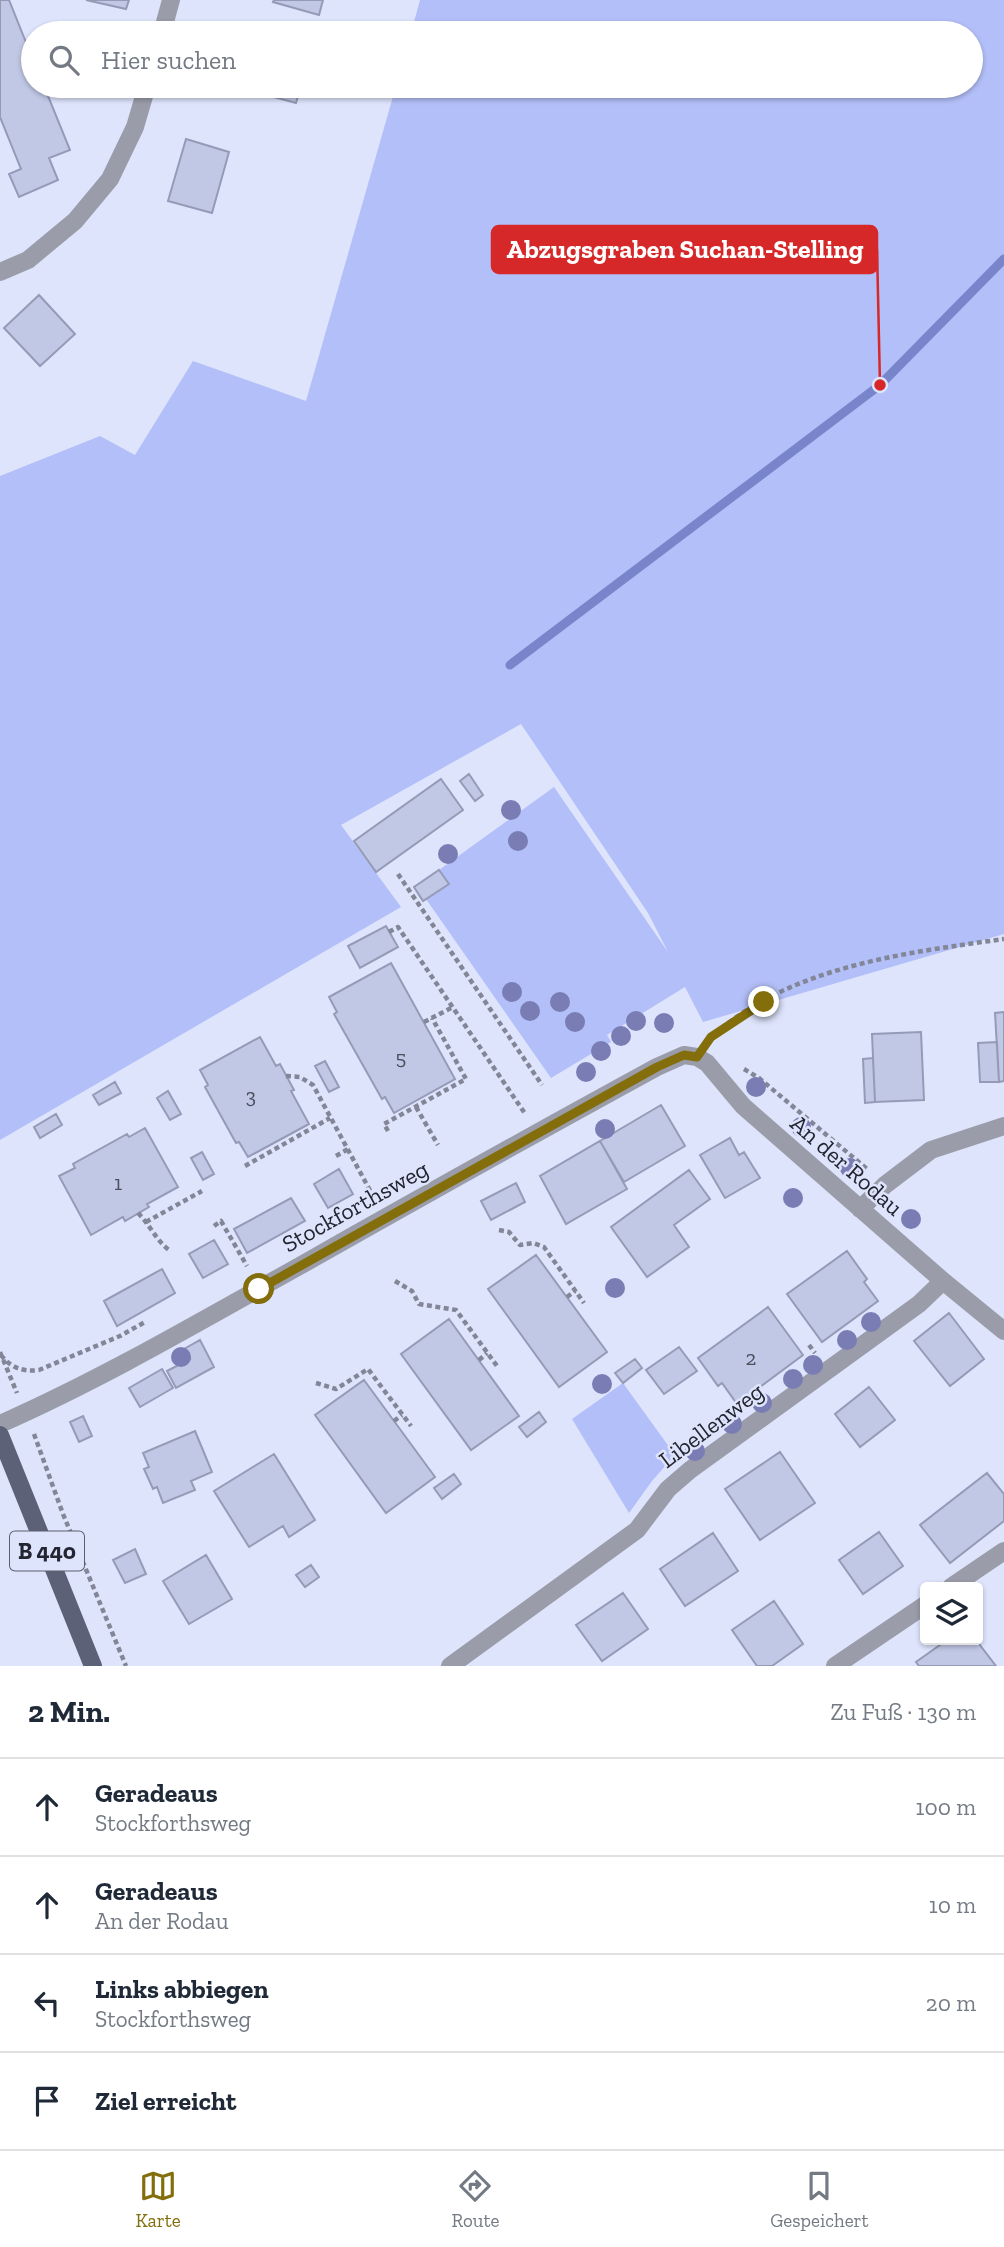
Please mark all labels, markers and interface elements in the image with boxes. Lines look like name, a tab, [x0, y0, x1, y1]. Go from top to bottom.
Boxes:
search box	[21, 21, 983, 98]
icon: search	[45, 41, 83, 79]
text: Hier suchen	[101, 44, 236, 76]
callout: Abzugsgraben Suchan-Stelling	[492, 226, 877, 273]
text: Abzugsgraben Suchan-Stelling	[507, 233, 864, 265]
route end	[748, 986, 779, 1017]
house number: 5	[396, 1045, 406, 1070]
house number: 3	[246, 1083, 256, 1108]
street label: An der Rodau	[785, 1108, 910, 1222]
street label: Stockforthsweg	[277, 1154, 433, 1258]
house number: 1	[114, 1170, 122, 1195]
route start	[243, 1273, 274, 1304]
house number: 2	[746, 1345, 756, 1370]
street label: Libellenweg	[653, 1376, 769, 1474]
road number: B 440	[10, 1532, 84, 1570]
map controls	[920, 1582, 983, 1645]
button: layers	[920, 1582, 983, 1645]
text: 2 Min.	[28, 1694, 110, 1730]
text: Zu Fuß · 130 m	[831, 1698, 976, 1726]
text: Geradeaus	[95, 1777, 218, 1809]
icon: ahead	[28, 1788, 66, 1826]
text: 100 m	[916, 1793, 976, 1821]
text: Stockforthsweg	[95, 1809, 251, 1837]
text: Geradeaus	[95, 1875, 218, 1907]
icon: ahead	[28, 1886, 66, 1924]
text: 10 m	[929, 1891, 976, 1919]
text: An der Rodau	[95, 1907, 229, 1935]
text: Links abbiegen	[95, 1973, 269, 2005]
icon: left	[28, 1984, 66, 2022]
text: 20 m	[926, 1989, 976, 2017]
text: Stockforthsweg	[95, 2005, 251, 2033]
icon: arrive	[28, 2082, 66, 2120]
text: Ziel erreicht	[95, 2085, 236, 2117]
tab: Karte	[135, 2167, 181, 2232]
tab: Route	[451, 2167, 499, 2232]
tab: Gespeichert	[770, 2167, 869, 2232]

